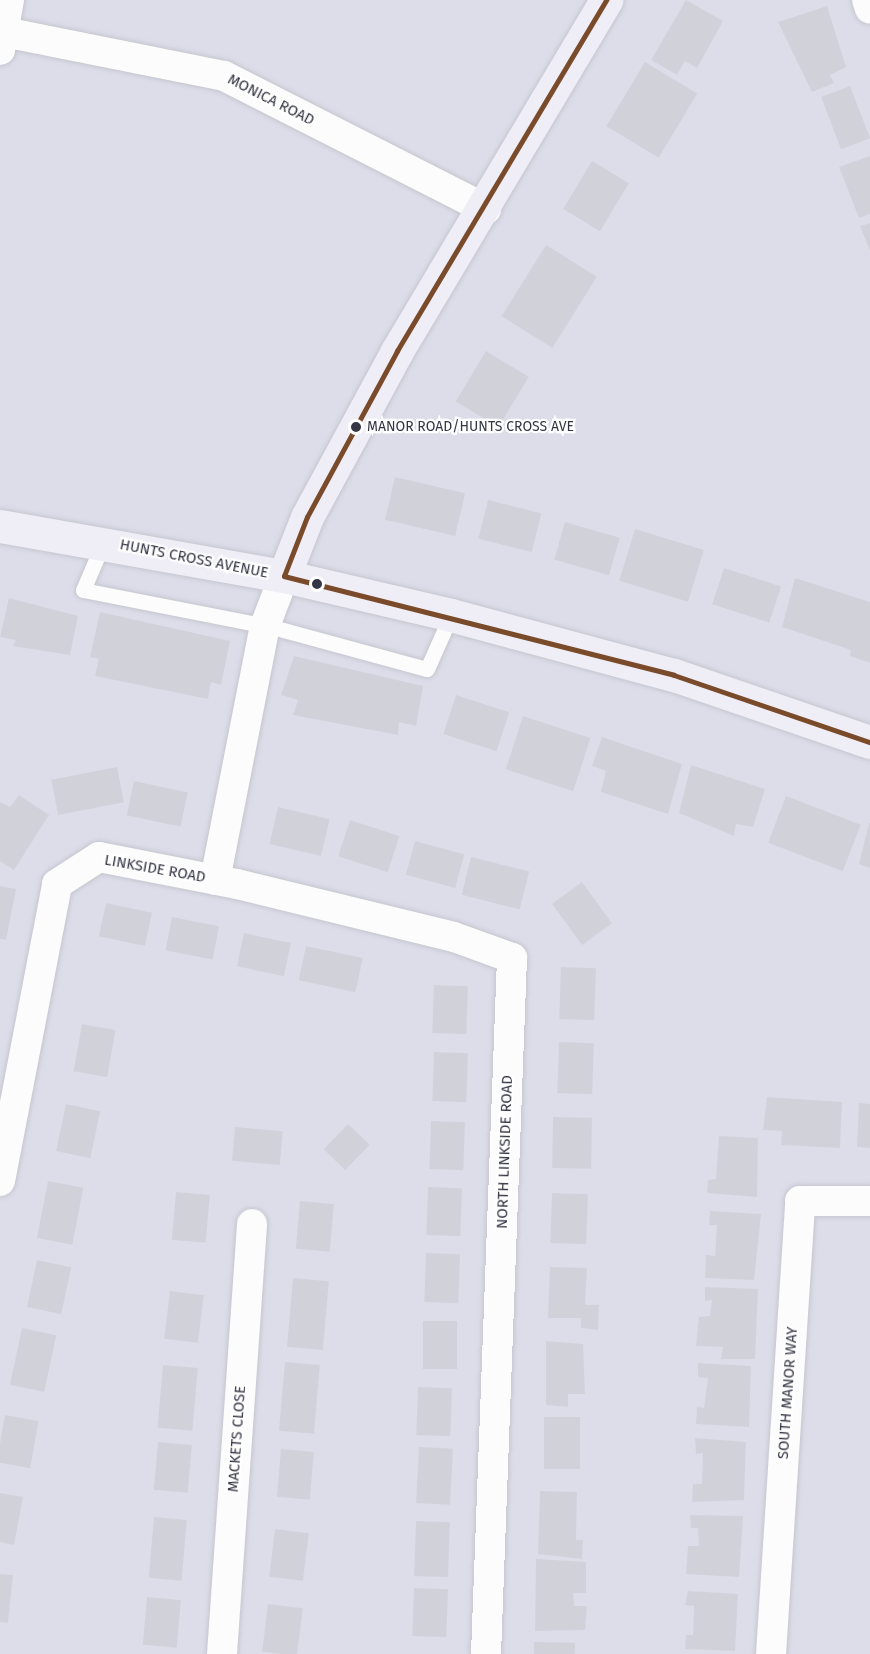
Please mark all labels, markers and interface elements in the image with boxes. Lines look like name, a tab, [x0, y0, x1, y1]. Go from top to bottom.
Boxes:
street label: MONICA ROAD	[225, 70, 317, 130]
place label: MANOR ROAD/HUNTS CROSS AVE	[367, 419, 574, 435]
marker: MANOR ROAD/HUNTS CROSS AVE	[350, 421, 362, 433]
street label: HUNTS CROSS AVENUE	[118, 536, 270, 582]
unlabelled marker	[311, 578, 323, 590]
street label: LINKSIDE ROAD	[103, 851, 207, 887]
street label: NORTH LINKSIDE ROAD	[493, 1075, 517, 1229]
street label: SOUTH MANOR WAY	[774, 1326, 802, 1460]
street label: MACKETS CLOSE	[224, 1385, 250, 1493]

